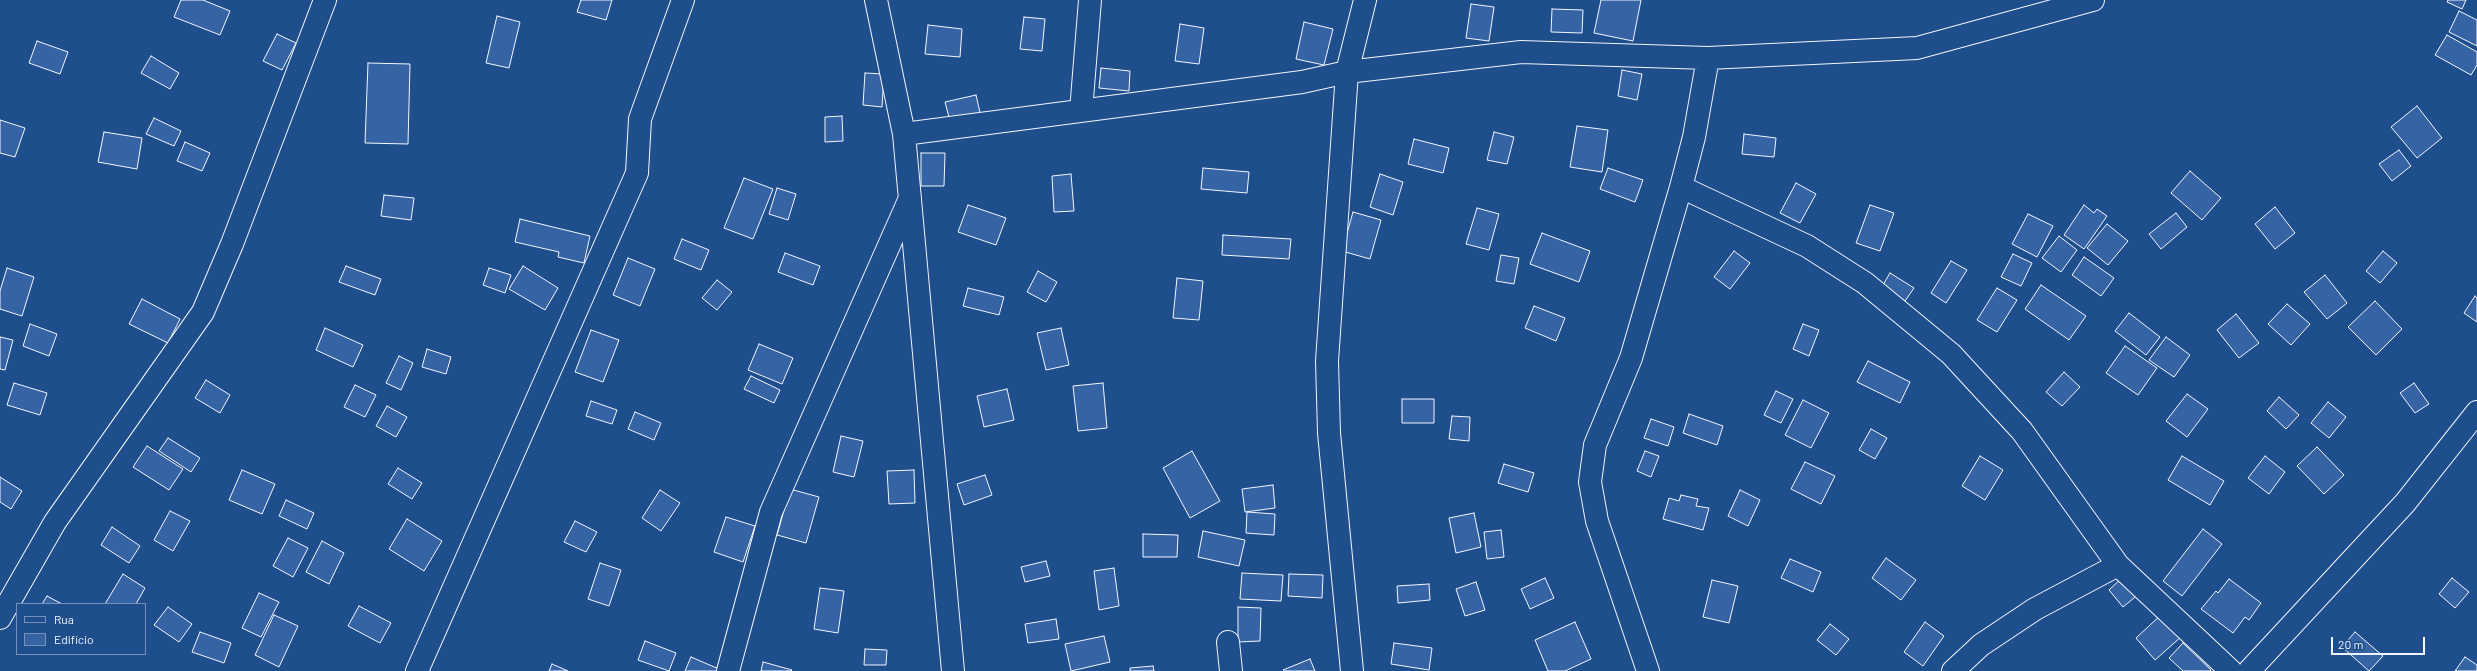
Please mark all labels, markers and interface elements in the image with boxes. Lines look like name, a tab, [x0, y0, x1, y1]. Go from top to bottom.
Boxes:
legend	[16, 603, 146, 655]
text: Rua	[54, 612, 74, 626]
scale bar	[2333, 629, 2427, 655]
text: Edifício	[54, 632, 94, 646]
text: 20 m	[2338, 637, 2364, 651]

